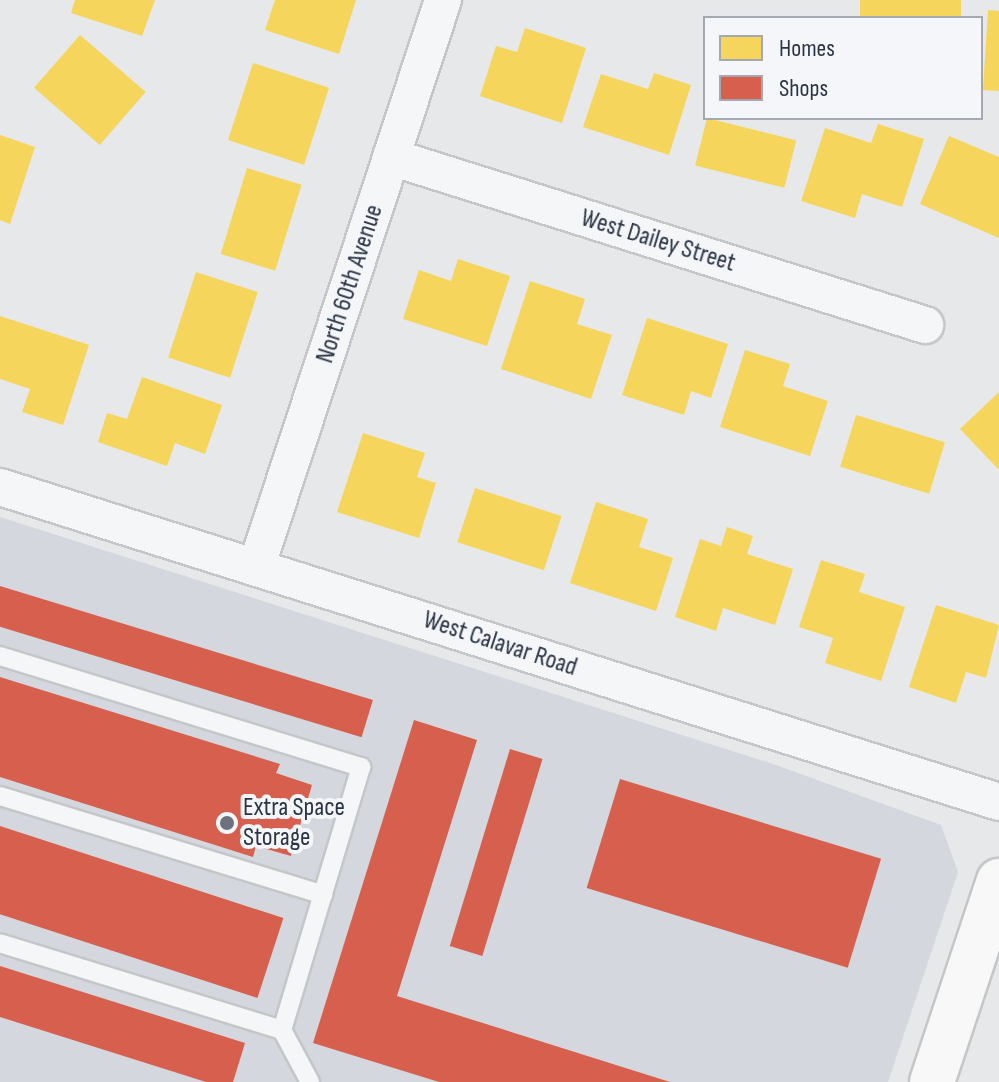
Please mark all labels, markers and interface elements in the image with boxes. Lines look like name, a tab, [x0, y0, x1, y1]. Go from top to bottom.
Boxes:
legend	[703, 16, 983, 120]
text: Homes	[779, 34, 835, 63]
text: Shops	[779, 74, 828, 103]
street label: North 60th Avenue	[310, 201, 390, 367]
street label: West Dailey Street	[577, 203, 739, 279]
street label: West Calavar Road	[419, 604, 581, 684]
place label: Extra Space Storage	[243, 792, 345, 854]
marker: Extra Space Storage	[218, 814, 236, 832]

